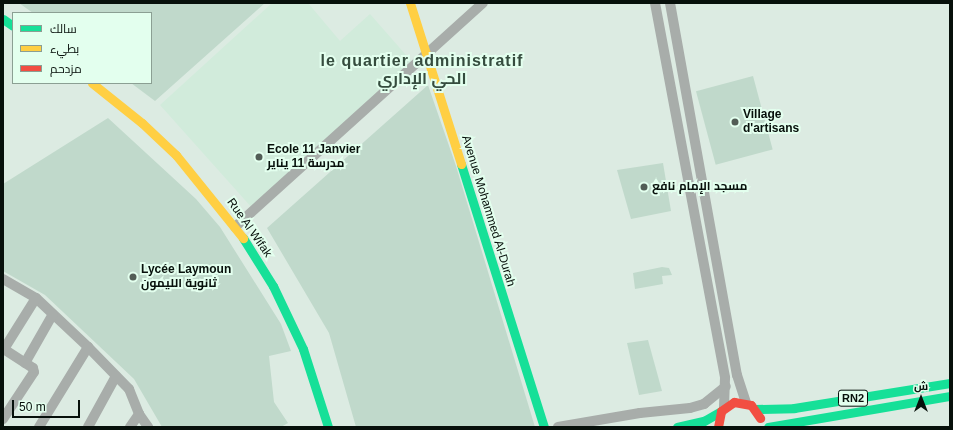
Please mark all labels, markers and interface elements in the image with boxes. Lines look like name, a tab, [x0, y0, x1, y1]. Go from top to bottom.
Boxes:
legend	[12, 12, 152, 84]
text: سالك	[50, 22, 77, 36]
text: بطيء	[50, 42, 79, 56]
district label: le quartier administratif الحي الإداري	[321, 51, 523, 89]
text: مزدحم	[50, 62, 82, 76]
place label: Village d'artisans	[743, 108, 799, 136]
marker: Village d'artisans	[730, 117, 740, 127]
street label: Avenue Mohammed Al-Durah	[458, 133, 518, 289]
place label: Ecole 11 Janvier مدرسة 11 يناير	[267, 143, 360, 171]
marker: Ecole 11 Janvier مدرسة 11 يناير	[254, 152, 264, 162]
place label: مسجد الإمام نافع	[652, 180, 747, 194]
marker: مسجد الإمام نافع	[639, 182, 649, 192]
street label: Rue Al Wifak	[223, 195, 275, 261]
place label: Lycée Laymoun ثانوية الليمون	[141, 263, 231, 291]
marker: Lycée Laymoun ثانوية الليمون	[128, 272, 138, 282]
north arrow	[901, 378, 941, 418]
text: ش	[914, 380, 928, 392]
road number: RN2	[837, 389, 869, 407]
scale bar	[14, 392, 82, 418]
text: 50 m	[19, 400, 46, 414]

